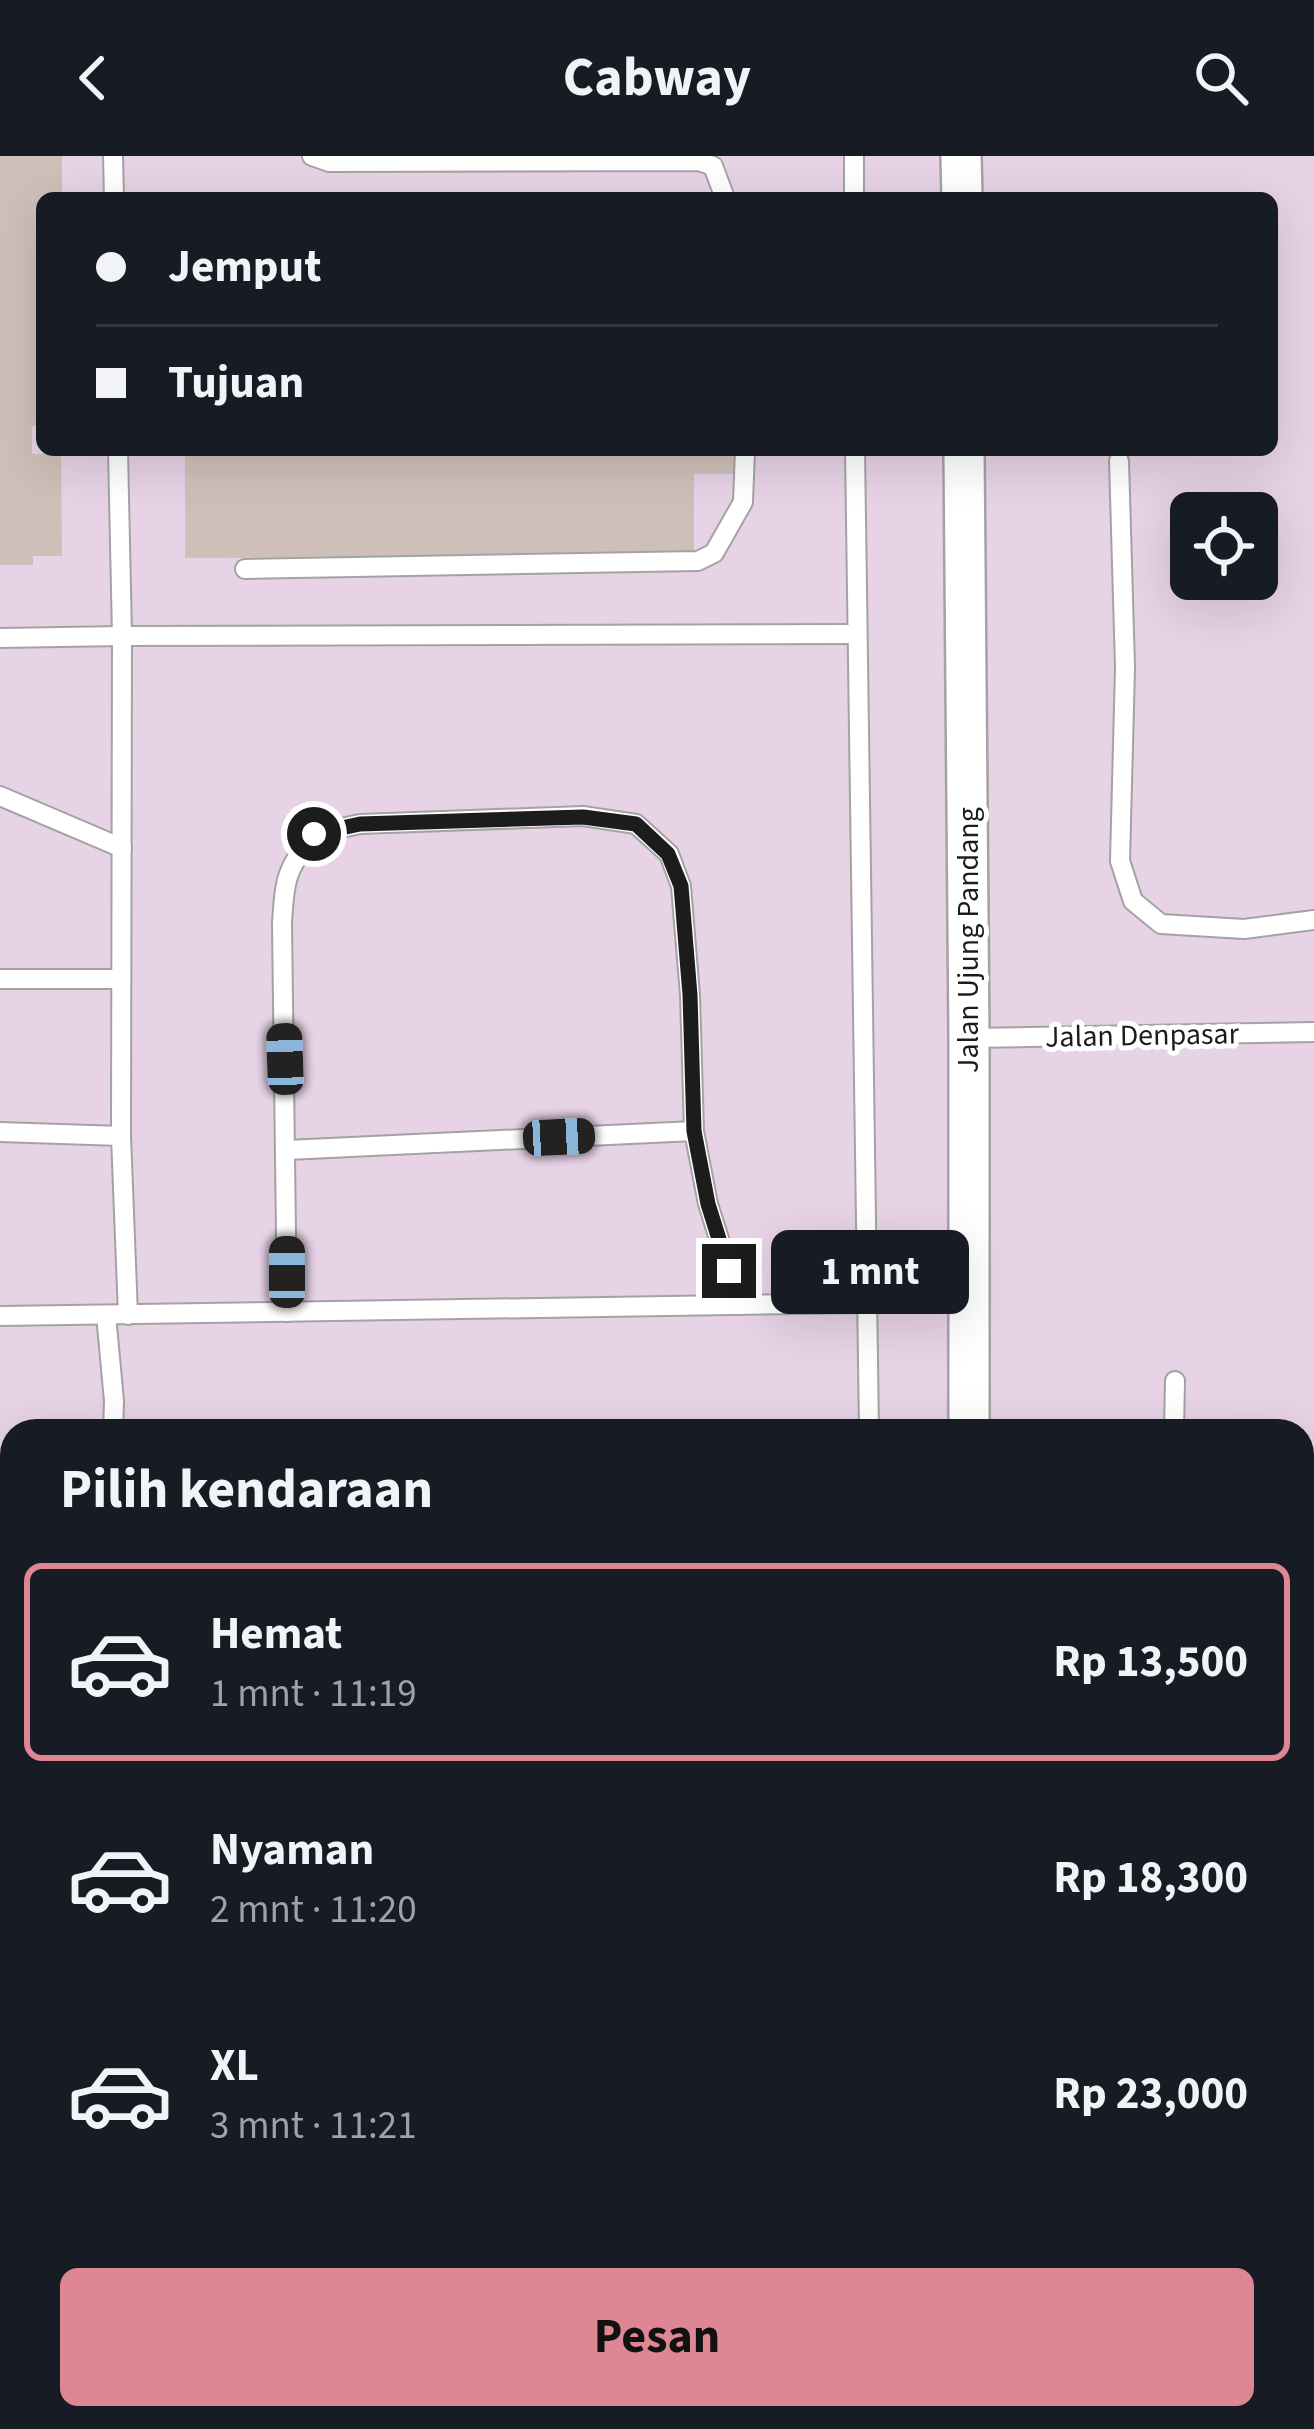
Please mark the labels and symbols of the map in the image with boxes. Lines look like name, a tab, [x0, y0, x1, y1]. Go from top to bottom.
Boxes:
route start	[287, 807, 341, 861]
street label: Jalan Ujung Pandang	[947, 807, 990, 1073]
street label: Jalan Denpasar	[1045, 1012, 1240, 1059]
car	[266, 1022, 304, 1096]
car	[522, 1117, 596, 1157]
callout: 1 mnt	[771, 1229, 969, 1313]
car	[269, 1236, 305, 1308]
route end	[702, 1244, 756, 1298]

